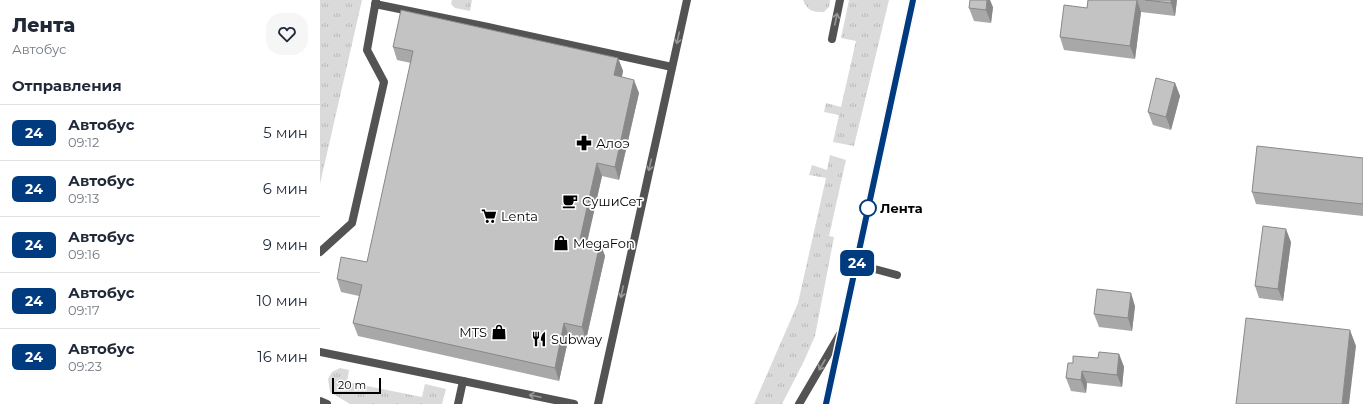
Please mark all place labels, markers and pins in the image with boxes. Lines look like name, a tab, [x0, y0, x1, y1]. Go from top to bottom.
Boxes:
pharmacy icon: Алоэ	[575, 134, 593, 152]
place label: Алоэ	[596, 135, 630, 151]
cafe icon: СушиСет	[561, 192, 579, 210]
place label: СушиСет	[582, 193, 643, 209]
marker: Лента	[859, 199, 877, 217]
place label: Лента	[880, 200, 923, 216]
supermarket icon: Lenta	[480, 207, 498, 225]
place label: Lenta	[501, 208, 538, 224]
shop icon: MegaFon	[552, 234, 570, 252]
place label: MegaFon	[573, 235, 635, 251]
shop icon: MTS	[490, 323, 508, 341]
place label: MTS	[459, 324, 487, 340]
restaurant icon: Subway	[530, 330, 548, 348]
place label: Subway	[551, 331, 603, 347]

